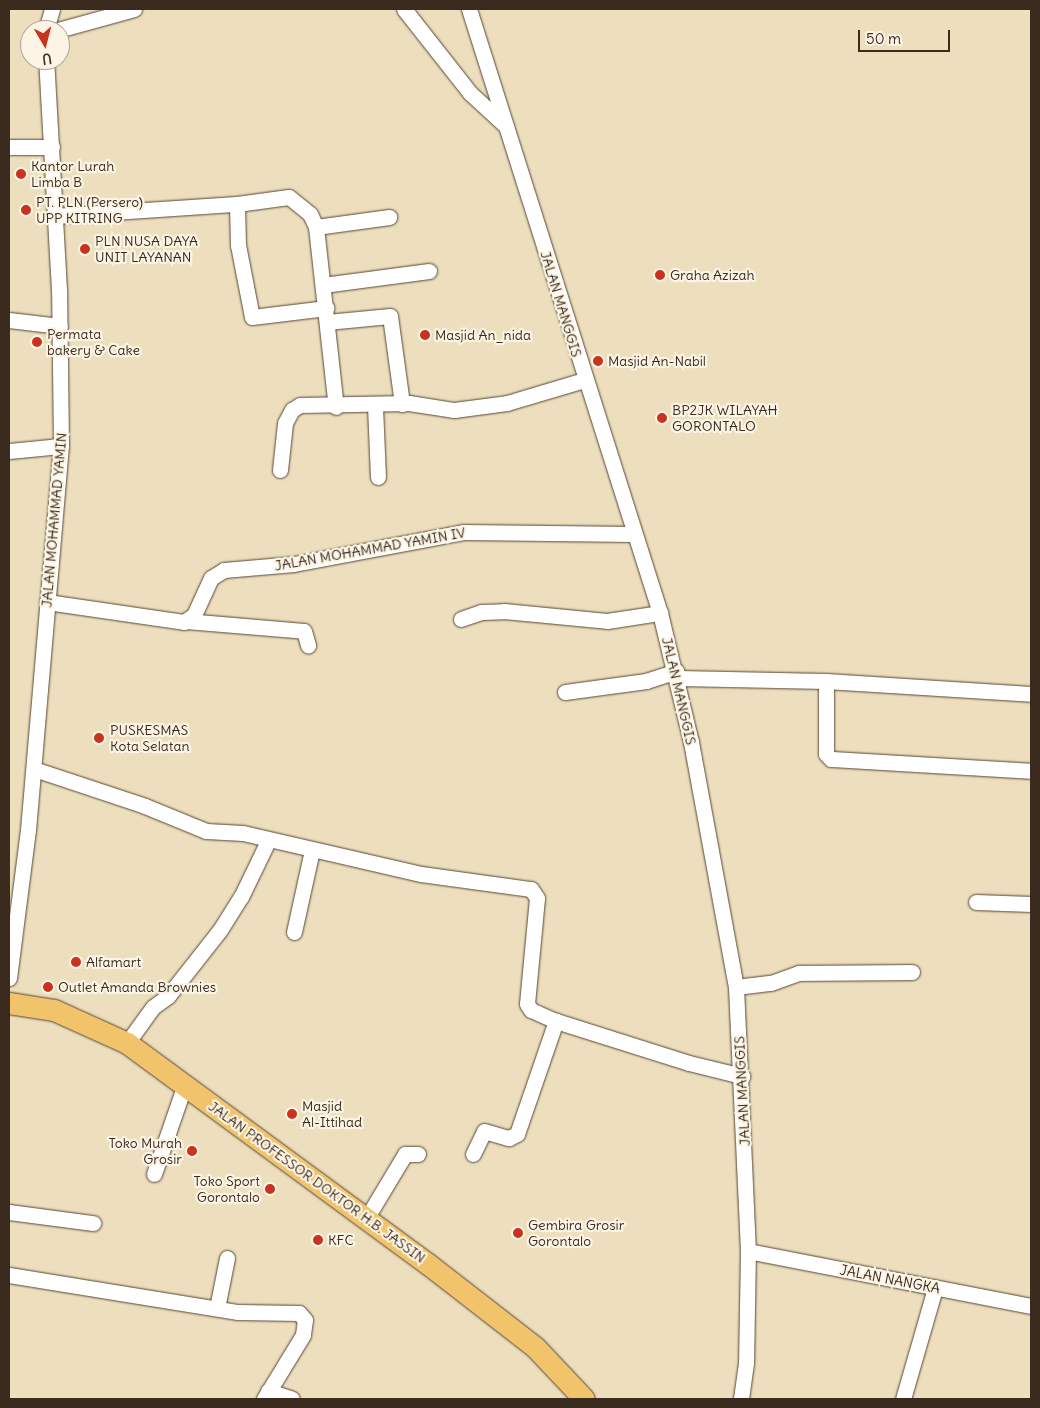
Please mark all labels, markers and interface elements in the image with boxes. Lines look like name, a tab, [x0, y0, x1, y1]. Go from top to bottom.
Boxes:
north arrow	[20, 20, 70, 70]
scale bar	[860, 20, 952, 52]
text: 50 m	[866, 29, 901, 48]
text: U	[41, 49, 53, 68]
place label: Kantor Lurah Limba B	[31, 158, 114, 190]
marker: Kantor Lurah Limba B	[15, 168, 27, 180]
place label: PT. PLN (Persero) UPP KITRING	[36, 194, 143, 226]
marker: PT. PLN (Persero) UPP KITRING	[20, 204, 32, 216]
place label: PLN NUSA DAYA UNIT LAYANAN	[95, 233, 198, 266]
marker: PLN NUSA DAYA UNIT LAYANAN	[79, 243, 91, 255]
street label: JALAN MANGGIS	[537, 249, 585, 359]
place label: Graha Azizah	[670, 267, 755, 283]
marker: Graha Azizah	[654, 269, 666, 281]
place label: Permata bakery & Cake	[47, 326, 140, 358]
place label: Masjid An_nida	[435, 327, 531, 343]
marker: Masjid An_nida	[419, 329, 431, 341]
marker: Permata bakery & Cake	[31, 336, 43, 348]
place label: Masjid An-Nabil	[608, 353, 706, 369]
marker: Masjid An-Nabil	[592, 355, 604, 367]
place label: BP2JK WILAYAH GORONTALO	[672, 402, 778, 434]
marker: BP2JK WILAYAH GORONTALO	[656, 412, 668, 424]
street label: JALAN MOHAMMAD YAMIN	[38, 432, 70, 608]
street label: JALAN MOHAMMAD YAMIN IV	[273, 524, 467, 574]
street label: JALAN MANGGIS	[658, 636, 700, 746]
place label: PUSKESMAS Kota Selatan	[110, 722, 190, 754]
marker: PUSKESMAS Kota Selatan	[92, 731, 106, 745]
place label: Alfamart	[86, 954, 141, 970]
marker: Alfamart	[70, 956, 82, 968]
place label: Outlet Amanda Brownies	[58, 979, 216, 995]
marker: Outlet Amanda Brownies	[42, 981, 54, 993]
street label: JALAN MANGGIS	[731, 1036, 753, 1146]
street label: JALAN PROFESSOR DOKTOR H.B. JASSIN	[205, 1098, 429, 1266]
place label: Masjid Al-Ittihad	[302, 1098, 362, 1130]
marker: Masjid Al-Ittihad	[286, 1108, 298, 1120]
place label: Toko Murah Grosir	[108, 1135, 182, 1168]
marker: Toko Murah Grosir	[186, 1145, 198, 1157]
place label: Toko Sport Gorontalo	[193, 1173, 260, 1206]
marker: Toko Sport Gorontalo	[264, 1183, 276, 1195]
place label: Gembira Grosir Gorontalo	[528, 1217, 624, 1250]
marker: Gembira Grosir Gorontalo	[512, 1227, 524, 1239]
place label: KFC	[328, 1232, 354, 1248]
marker: KFC	[312, 1234, 324, 1246]
street label: JALAN NANGKA	[838, 1261, 942, 1297]

